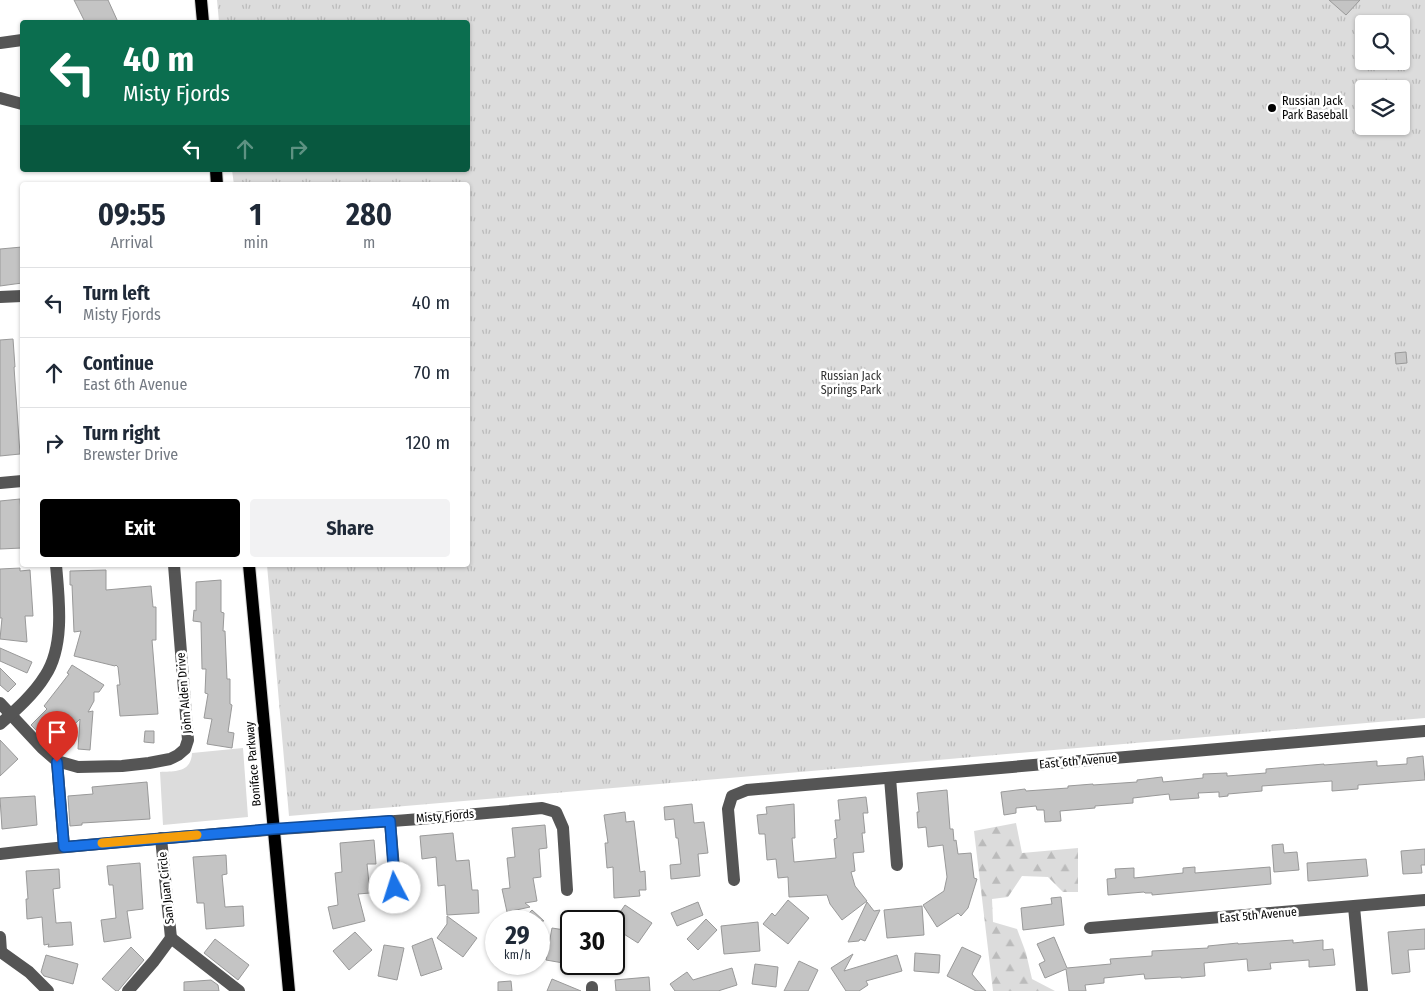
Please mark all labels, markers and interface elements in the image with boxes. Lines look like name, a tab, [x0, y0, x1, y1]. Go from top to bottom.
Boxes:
map controls	[1355, 15, 1410, 135]
button: search	[1355, 15, 1410, 70]
text: 40 m	[123, 38, 194, 80]
icon: left	[40, 40, 105, 105]
text: Misty Fjords	[123, 80, 230, 107]
button: layers	[1355, 80, 1410, 135]
place label: Russian Jack Park Baseball	[1282, 94, 1348, 122]
marker: Russian Jack Park Baseball	[1266, 102, 1278, 114]
icon: left	[178, 135, 206, 163]
icon: ahead	[231, 135, 259, 163]
icon: right	[284, 135, 312, 163]
text: 09:55	[98, 197, 166, 233]
text: 1	[250, 197, 262, 233]
text: 280	[346, 197, 392, 233]
text: Arrival	[111, 233, 153, 252]
text: min	[244, 233, 268, 252]
text: m	[363, 233, 375, 252]
text: Turn left	[83, 282, 150, 305]
icon: left	[40, 289, 68, 317]
text: 40 m	[412, 291, 450, 314]
text: Misty Fjords	[83, 305, 161, 324]
text: Continue	[83, 352, 154, 375]
icon: ahead	[40, 359, 68, 387]
text: 70 m	[414, 361, 450, 384]
park label: Russian Jack Springs Park	[821, 369, 882, 397]
text: East 6th Avenue	[83, 375, 187, 394]
text: Turn right	[83, 422, 160, 445]
icon: right	[40, 429, 68, 457]
text: 120 m	[405, 431, 450, 454]
text: Brewster Drive	[83, 445, 178, 464]
button: Exit	[40, 499, 240, 557]
button: Share	[250, 499, 450, 557]
street label: John Alden Drive	[173, 652, 195, 734]
pin	[36, 711, 78, 762]
icon: arrive	[43, 718, 71, 746]
street label: Boniface Parkway	[242, 720, 264, 807]
street label: East 6th Avenue	[1038, 751, 1118, 771]
street label: Misty Fjords	[415, 806, 475, 826]
street label: San Juan Circle	[155, 851, 177, 925]
position arrow	[368, 861, 420, 913]
street label: East 5th Avenue	[1219, 905, 1297, 925]
speed limit sign: 30	[560, 910, 625, 975]
text: 29	[505, 921, 530, 951]
text: km/h	[504, 948, 531, 962]

